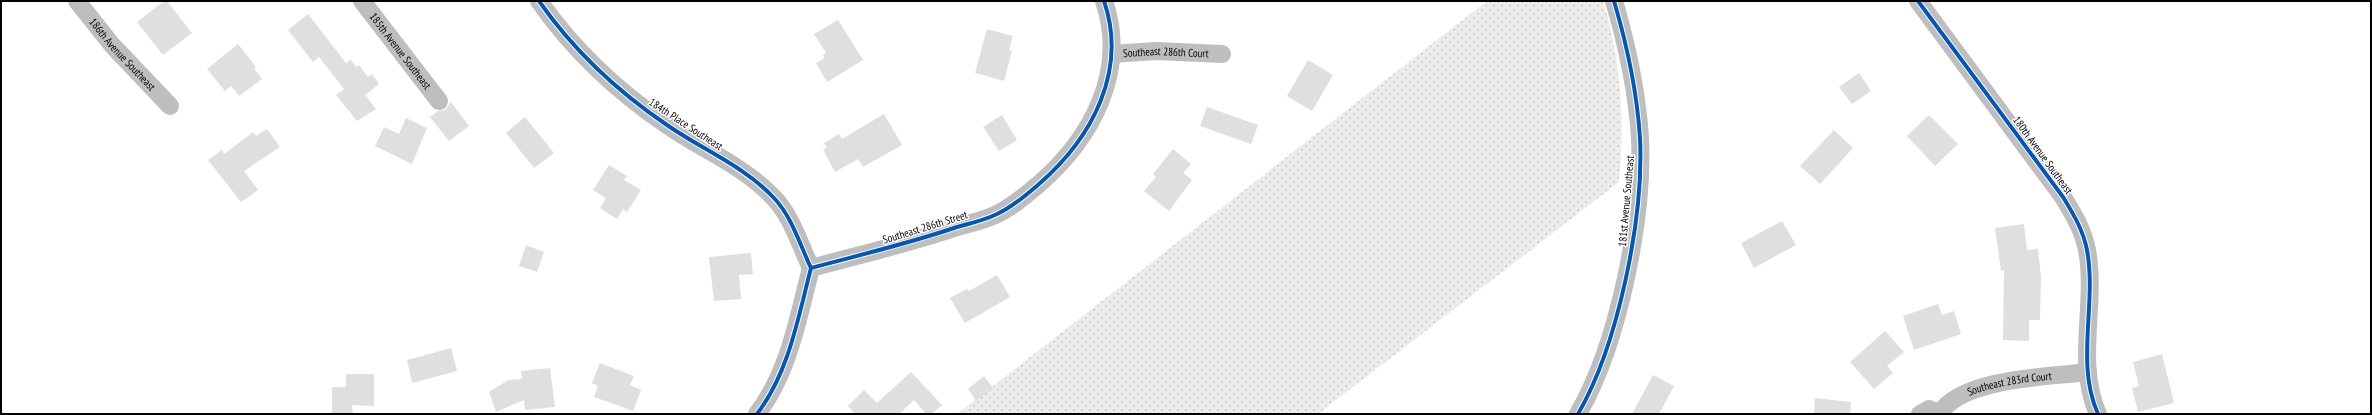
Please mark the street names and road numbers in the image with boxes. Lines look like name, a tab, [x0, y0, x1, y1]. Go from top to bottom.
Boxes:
street label: 185th Avenue Southeast	[367, 10, 434, 92]
street label: 186th Avenue Southeast	[86, 15, 159, 93]
street label: Southeast 286th Court	[1123, 44, 1209, 60]
street label: 184th Place Southeast	[646, 95, 726, 153]
street label: 180th Avenue Southeast	[2010, 113, 2076, 197]
street label: 181st Avenue Southeast	[1615, 155, 1637, 247]
street label: Southeast 286th Street	[881, 207, 969, 247]
street label: Southeast 283rd Court	[1965, 369, 2052, 399]

